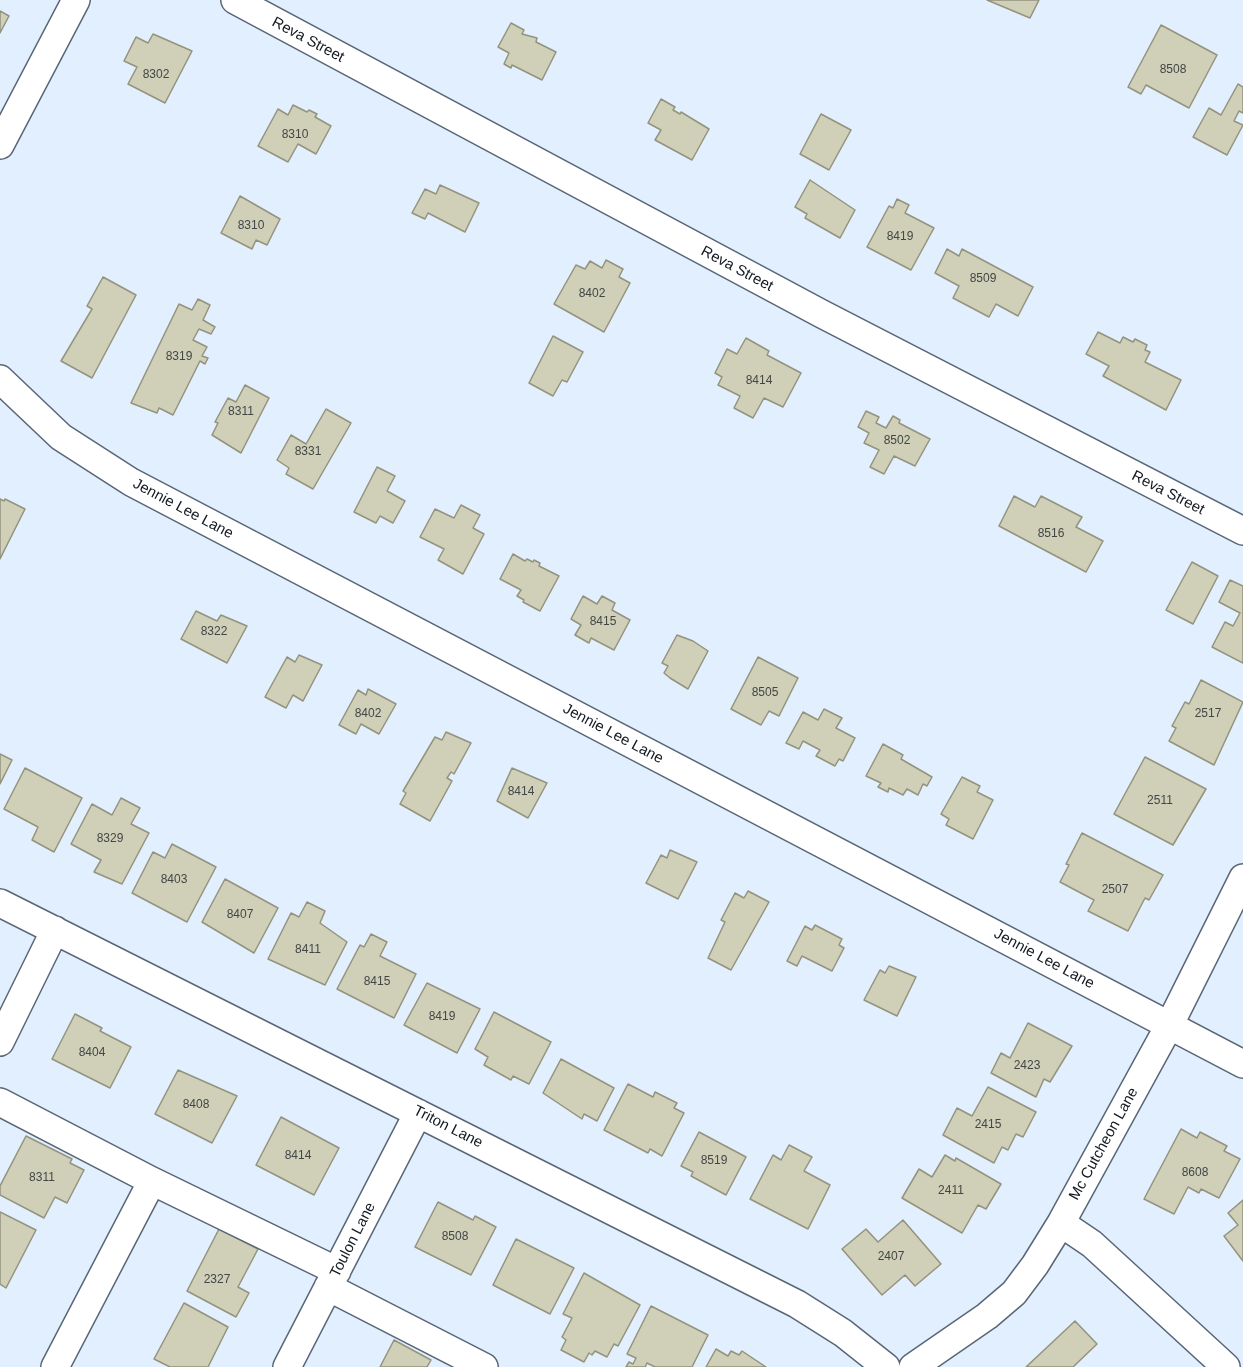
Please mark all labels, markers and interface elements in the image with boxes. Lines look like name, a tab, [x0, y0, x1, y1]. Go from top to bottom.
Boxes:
street label: Reva Street	[269, 13, 347, 67]
house number: 8508	[1160, 63, 1186, 77]
house number: 8302	[143, 68, 169, 82]
house number: 8310	[282, 128, 308, 142]
house number: 8310	[238, 219, 264, 233]
house number: 8419	[887, 230, 913, 244]
street label: Reva Street	[698, 242, 776, 296]
house number: 8509	[970, 272, 996, 286]
house number: 8402	[579, 287, 605, 301]
house number: 8319	[166, 350, 192, 364]
house number: 8414	[746, 374, 772, 388]
house number: 8311	[228, 405, 254, 419]
house number: 8502	[884, 434, 910, 448]
house number: 8331	[295, 445, 321, 459]
street label: Reva Street	[1129, 467, 1207, 519]
street label: Jennie Lee Lane	[130, 475, 236, 543]
house number: 8516	[1038, 527, 1064, 541]
house number: 8415	[590, 615, 616, 629]
house number: 8322	[201, 625, 227, 639]
house number: 8505	[752, 686, 778, 700]
street label: Jennie Lee Lane	[560, 700, 666, 768]
house number: 8402	[355, 707, 381, 721]
house number: 2517	[1195, 707, 1221, 721]
house number: 8414	[508, 785, 534, 799]
house number: 2511	[1147, 794, 1173, 808]
house number: 8329	[97, 832, 123, 846]
house number: 8403	[161, 873, 187, 887]
house number: 2507	[1102, 883, 1128, 897]
house number: 8407	[227, 908, 253, 922]
street label: Jennie Lee Lane	[991, 925, 1097, 993]
house number: 8411	[295, 943, 321, 957]
house number: 8415	[364, 975, 390, 989]
house number: 8419	[429, 1010, 455, 1024]
house number: 8404	[79, 1046, 105, 1060]
house number: 2423	[1014, 1059, 1040, 1073]
street label: Mc Cutcheon Lane	[1066, 1085, 1142, 1203]
house number: 8408	[183, 1098, 209, 1112]
street label: Triton Lane	[410, 1102, 486, 1152]
house number: 2415	[975, 1118, 1001, 1132]
house number: 8414	[285, 1149, 311, 1163]
house number: 8519	[701, 1154, 727, 1168]
house number: 8608	[1182, 1166, 1208, 1180]
house number: 8311	[29, 1171, 55, 1185]
house number: 2411	[938, 1184, 964, 1198]
street label: Toulon Lane	[326, 1199, 380, 1281]
house number: 8508	[442, 1230, 468, 1244]
house number: 2407	[878, 1250, 904, 1264]
house number: 2327	[204, 1273, 230, 1287]

